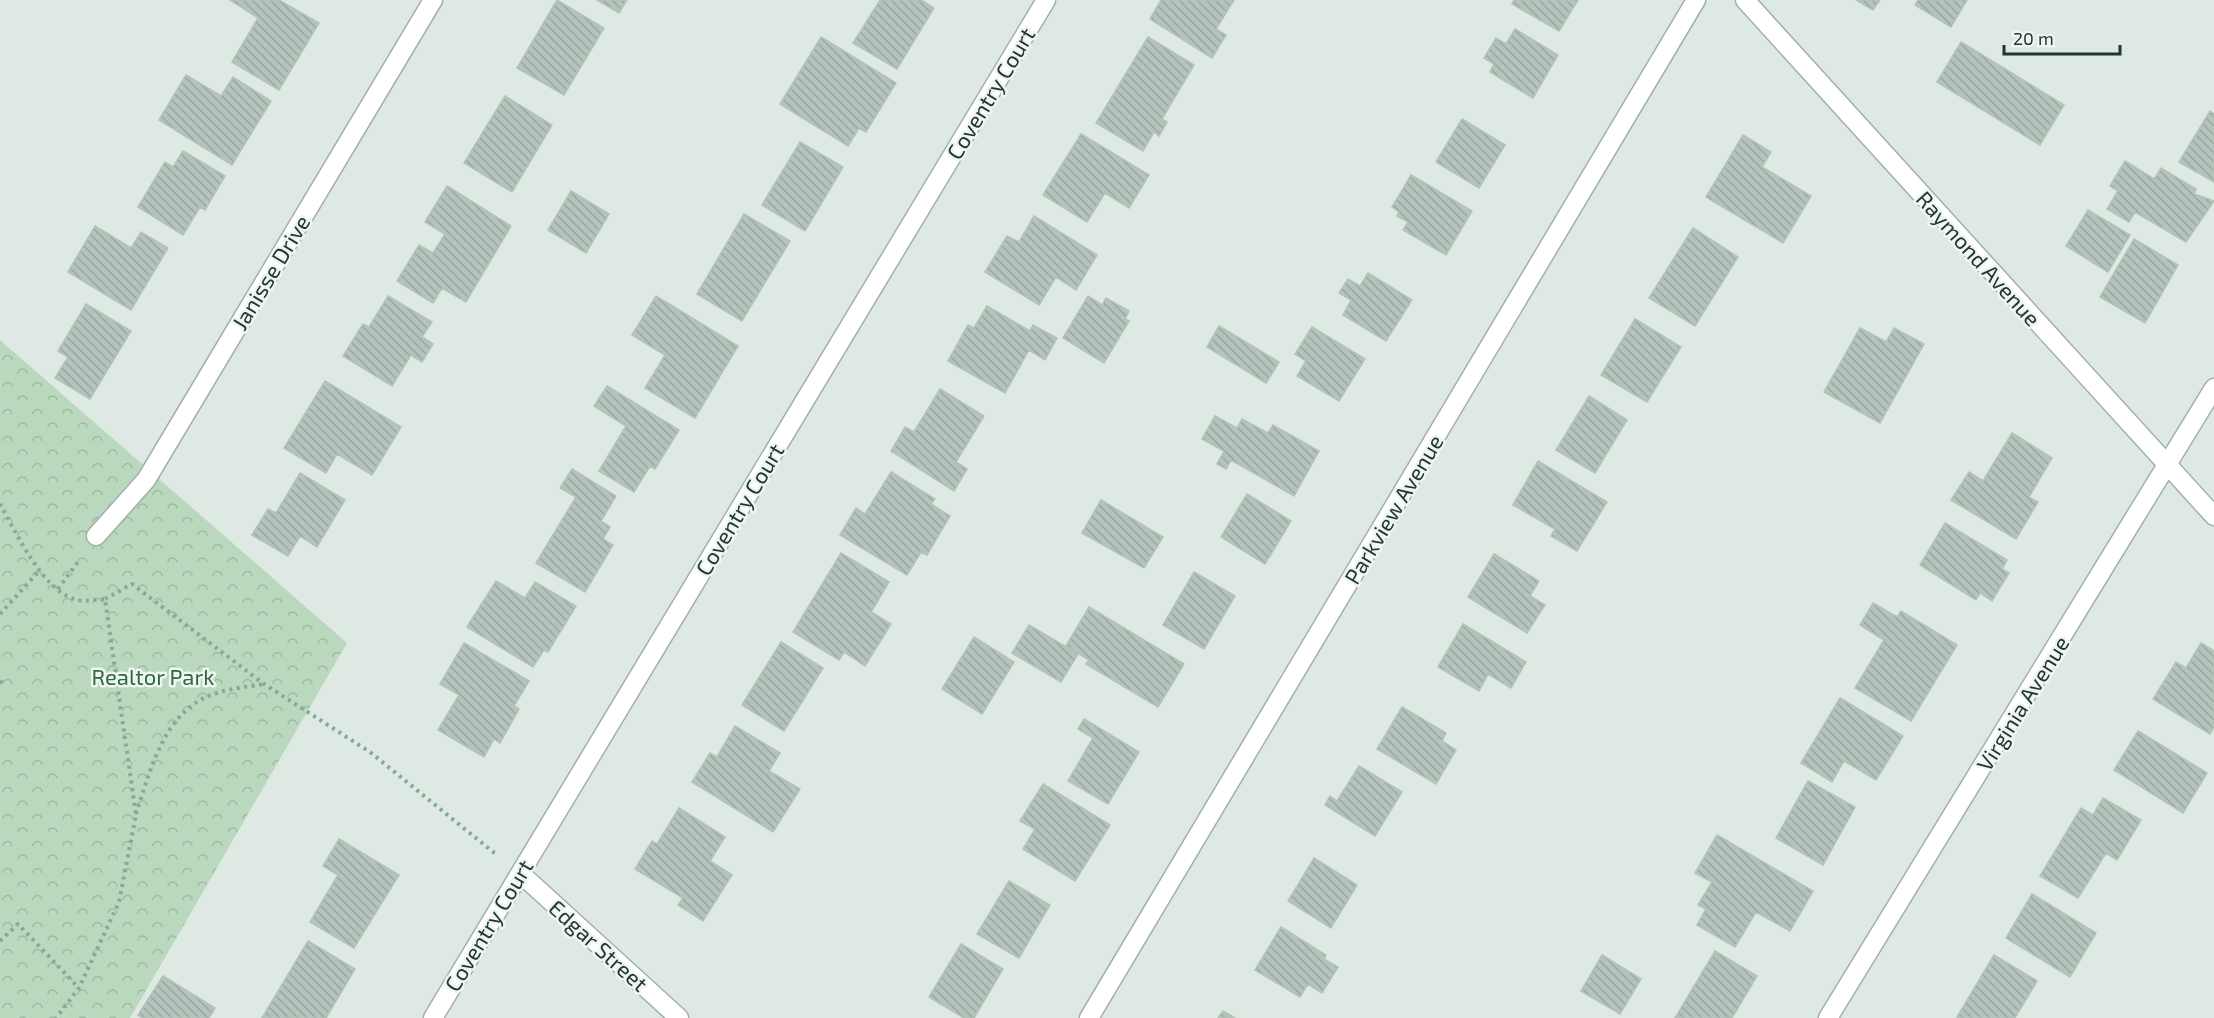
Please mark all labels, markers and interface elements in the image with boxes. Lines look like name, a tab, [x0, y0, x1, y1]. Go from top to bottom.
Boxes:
scale bar	[2004, 18, 2120, 56]
street label: Coventry Court	[940, 22, 1040, 164]
text: 20 m	[2013, 27, 2054, 49]
street label: Raymond Avenue	[1912, 185, 2046, 331]
street label: Janisse Drive	[226, 210, 314, 334]
street label: Parkview Avenue	[1338, 430, 1448, 588]
street label: Coventry Court	[689, 438, 789, 580]
street label: Virginia Avenue	[1970, 631, 2074, 775]
park label: Realtor Park	[92, 663, 214, 689]
street label: Coventry Court	[438, 854, 538, 996]
street label: Edgar Street	[544, 894, 654, 996]

